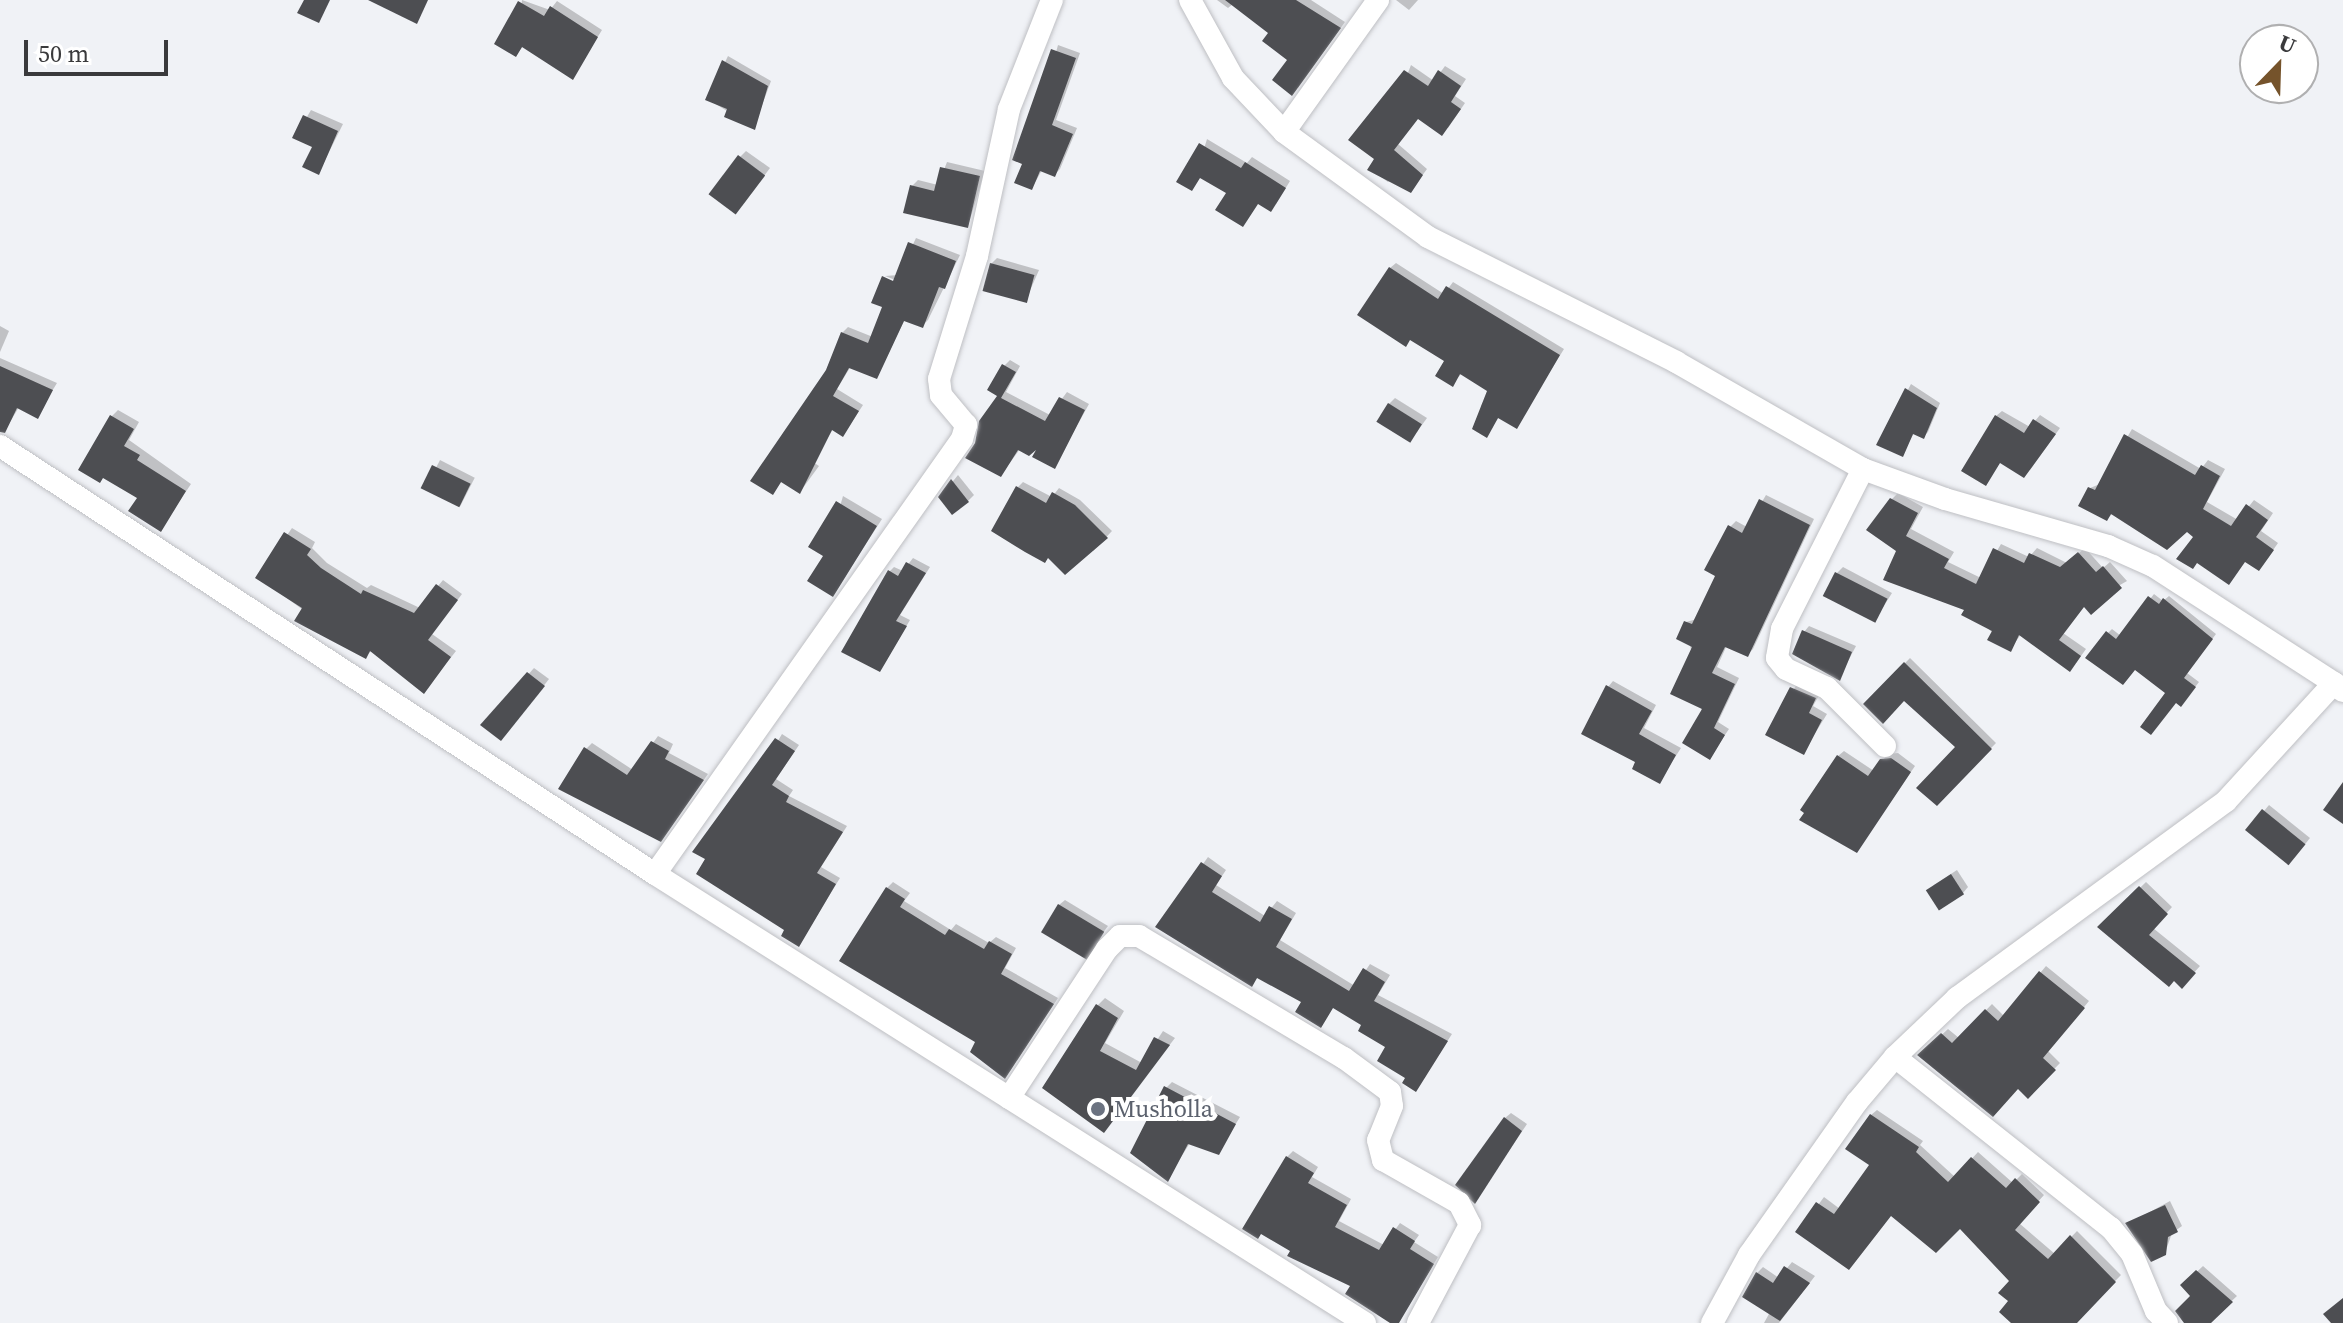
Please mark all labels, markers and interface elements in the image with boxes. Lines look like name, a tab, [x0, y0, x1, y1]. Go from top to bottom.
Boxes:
scale bar	[28, 24, 172, 74]
north arrow	[2239, 24, 2319, 104]
text: U	[2274, 27, 2301, 61]
text: 50 m	[38, 37, 89, 70]
place label: Musholla	[1114, 1095, 1213, 1123]
marker: Musholla	[1089, 1100, 1107, 1118]

